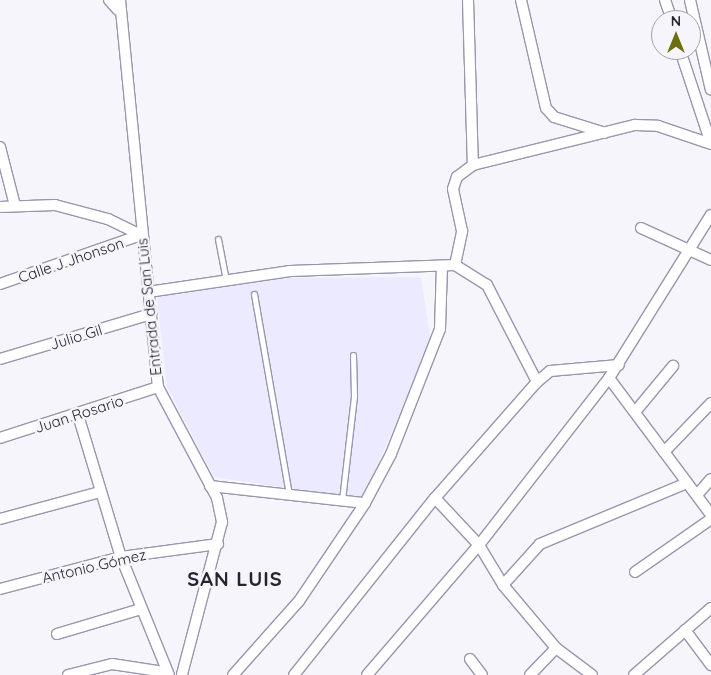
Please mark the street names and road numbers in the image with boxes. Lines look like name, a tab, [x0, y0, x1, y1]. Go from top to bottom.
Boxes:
street label: Calle J Jhonson	[16, 234, 126, 286]
street label: Entrada de San Luis	[133, 237, 165, 377]
street label: Julio Gil	[48, 320, 104, 354]
street label: Juan Rosario	[32, 391, 126, 437]
street label: Antonio Gómez	[40, 545, 148, 587]

